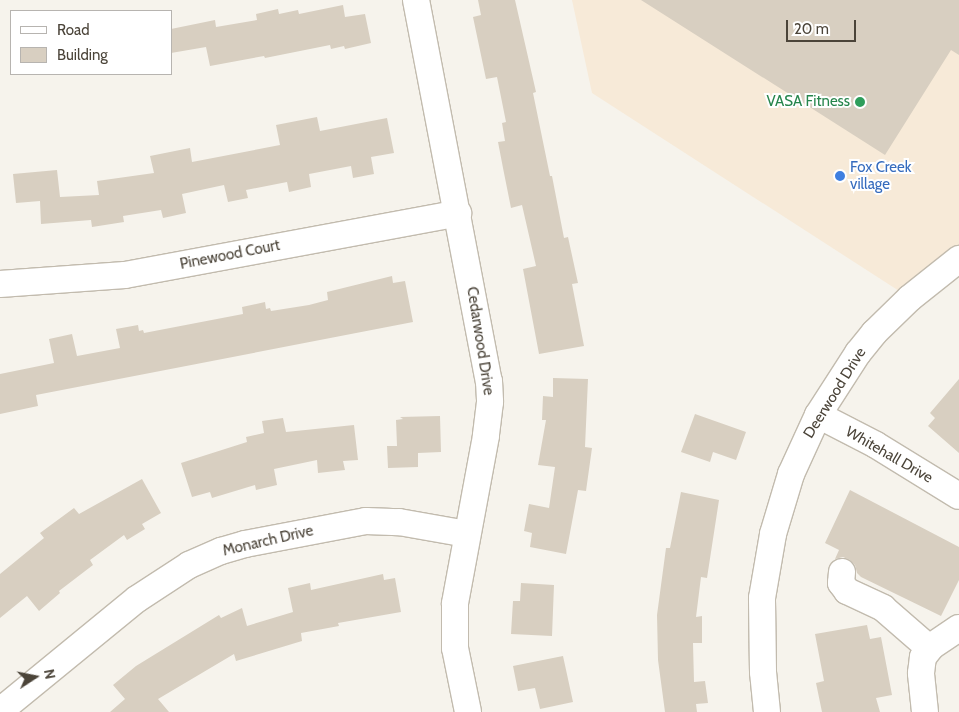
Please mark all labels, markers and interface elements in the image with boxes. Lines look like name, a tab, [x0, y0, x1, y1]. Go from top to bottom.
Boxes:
legend	[10, 10, 172, 75]
scale bar	[789, 10, 859, 42]
text: 20 m	[794, 20, 829, 38]
text: Road	[57, 21, 90, 39]
text: Building	[57, 46, 108, 64]
place label: VASA Fitness	[767, 93, 850, 111]
marker: VASA Fitness	[854, 96, 866, 108]
place label: Fox Creek village	[850, 158, 911, 193]
marker: Fox Creek village	[834, 170, 846, 182]
street label: Pinewood Court	[178, 236, 282, 274]
street label: Cedarwood Drive	[463, 285, 497, 397]
street label: Deerwood Drive	[800, 344, 870, 442]
street label: Whitehall Drive	[842, 423, 936, 487]
street label: Monarch Drive	[221, 522, 315, 560]
north arrow	[10, 652, 60, 702]
text: N	[40, 668, 60, 681]

